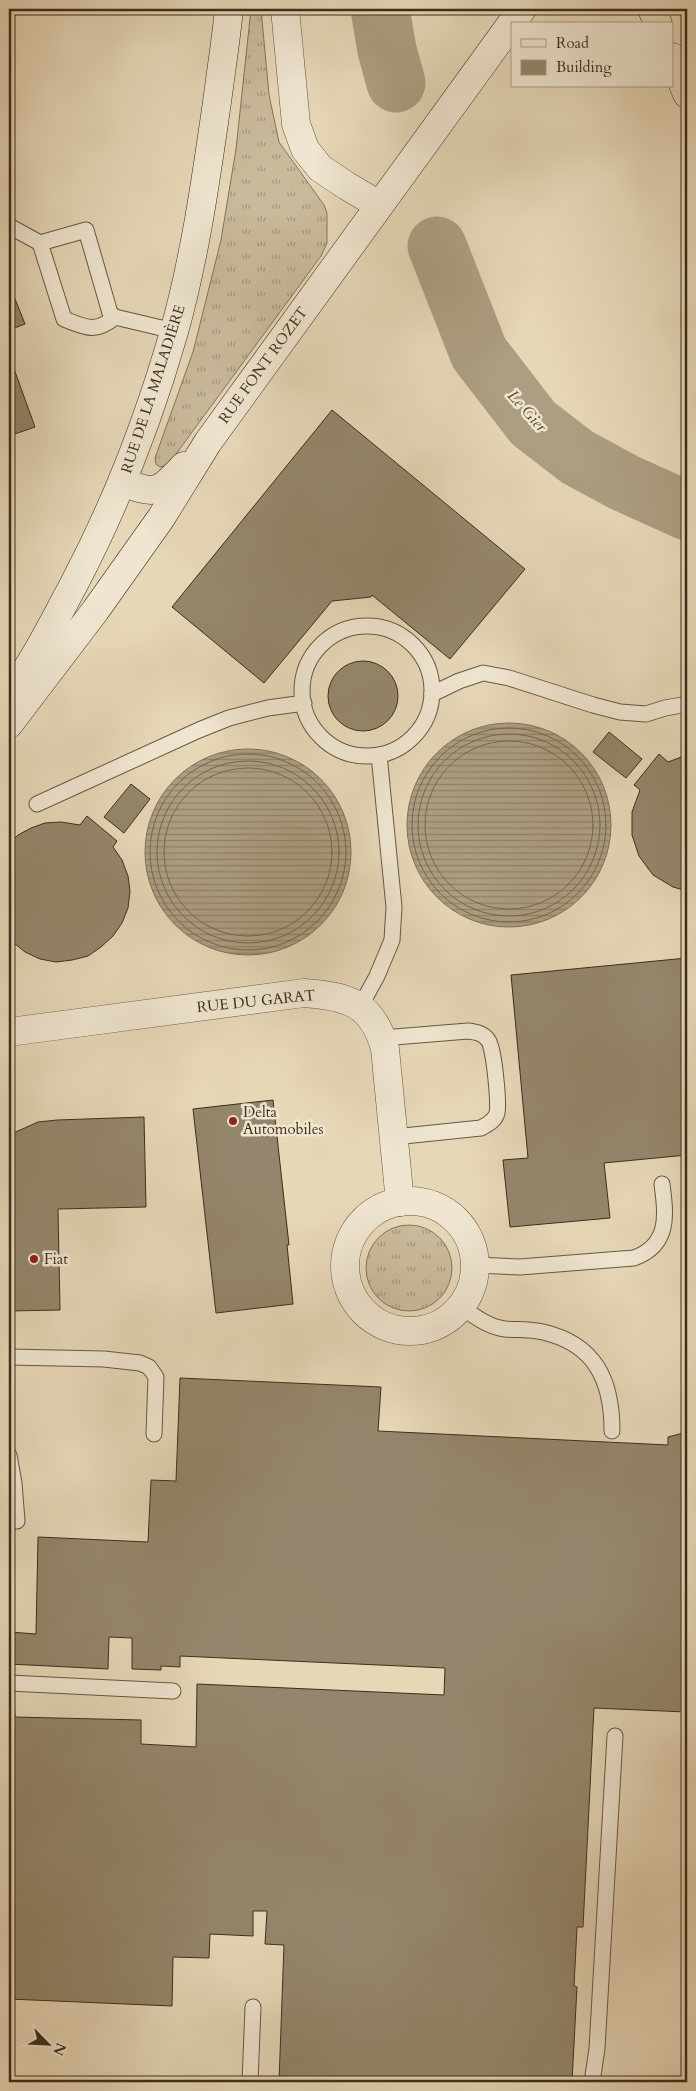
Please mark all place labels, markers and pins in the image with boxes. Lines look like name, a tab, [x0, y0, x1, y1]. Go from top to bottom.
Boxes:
place label: Delta Automobiles	[243, 1102, 323, 1139]
marker: Delta Automobiles	[227, 1115, 239, 1127]
place label: Fiat	[44, 1249, 68, 1269]
marker: Fiat	[28, 1253, 40, 1265]

